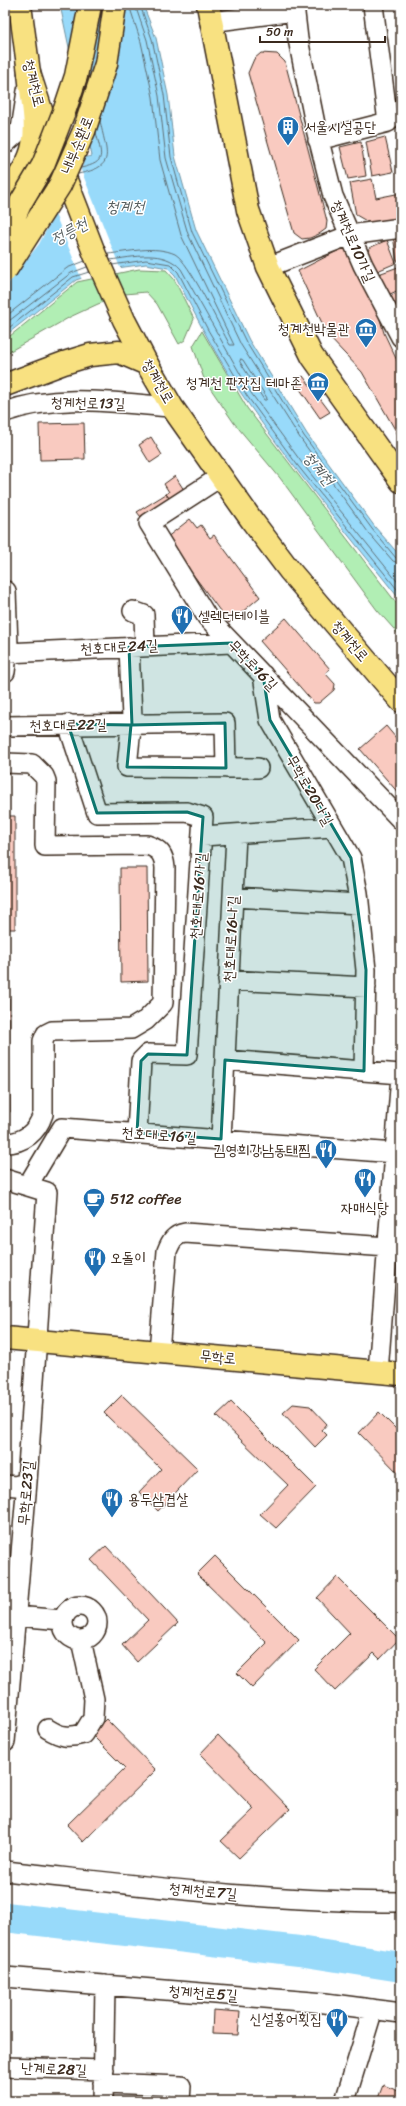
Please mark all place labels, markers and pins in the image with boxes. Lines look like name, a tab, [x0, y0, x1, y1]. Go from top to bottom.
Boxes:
building icon: 서울시설공단	[275, 114, 301, 147]
place label: 서울시설공단	[304, 114, 376, 140]
place label: 청계천박물관	[278, 316, 350, 342]
museum icon: 청계천박물관	[353, 316, 379, 349]
place label: 청계천 판잣집 테마존	[186, 370, 302, 396]
museum icon: 청계천 판잣집 테마존	[305, 370, 331, 403]
restaurant icon: 셀렉더테이블	[169, 603, 195, 636]
place label: 셀렉더테이블	[198, 603, 270, 629]
place label: 김영희강남동태찜	[213, 1137, 310, 1163]
restaurant icon: 김영희강남동태찜	[313, 1137, 339, 1170]
restaurant icon: 자매식당	[352, 1166, 378, 1199]
cafe icon: 512 coffee	[81, 1186, 107, 1219]
place label: 512 coffee	[110, 1186, 182, 1212]
place label: 자매식당	[341, 1195, 389, 1221]
restaurant icon: 오돌이	[82, 1245, 108, 1278]
place label: 오돌이	[110, 1245, 146, 1271]
restaurant icon: 용두삼겹살	[99, 1486, 125, 1519]
place label: 용두삼겹살	[128, 1486, 188, 1512]
place label: 신설홍어횟집	[250, 2006, 322, 2032]
restaurant icon: 신설홍어횟집	[324, 2006, 350, 2039]

